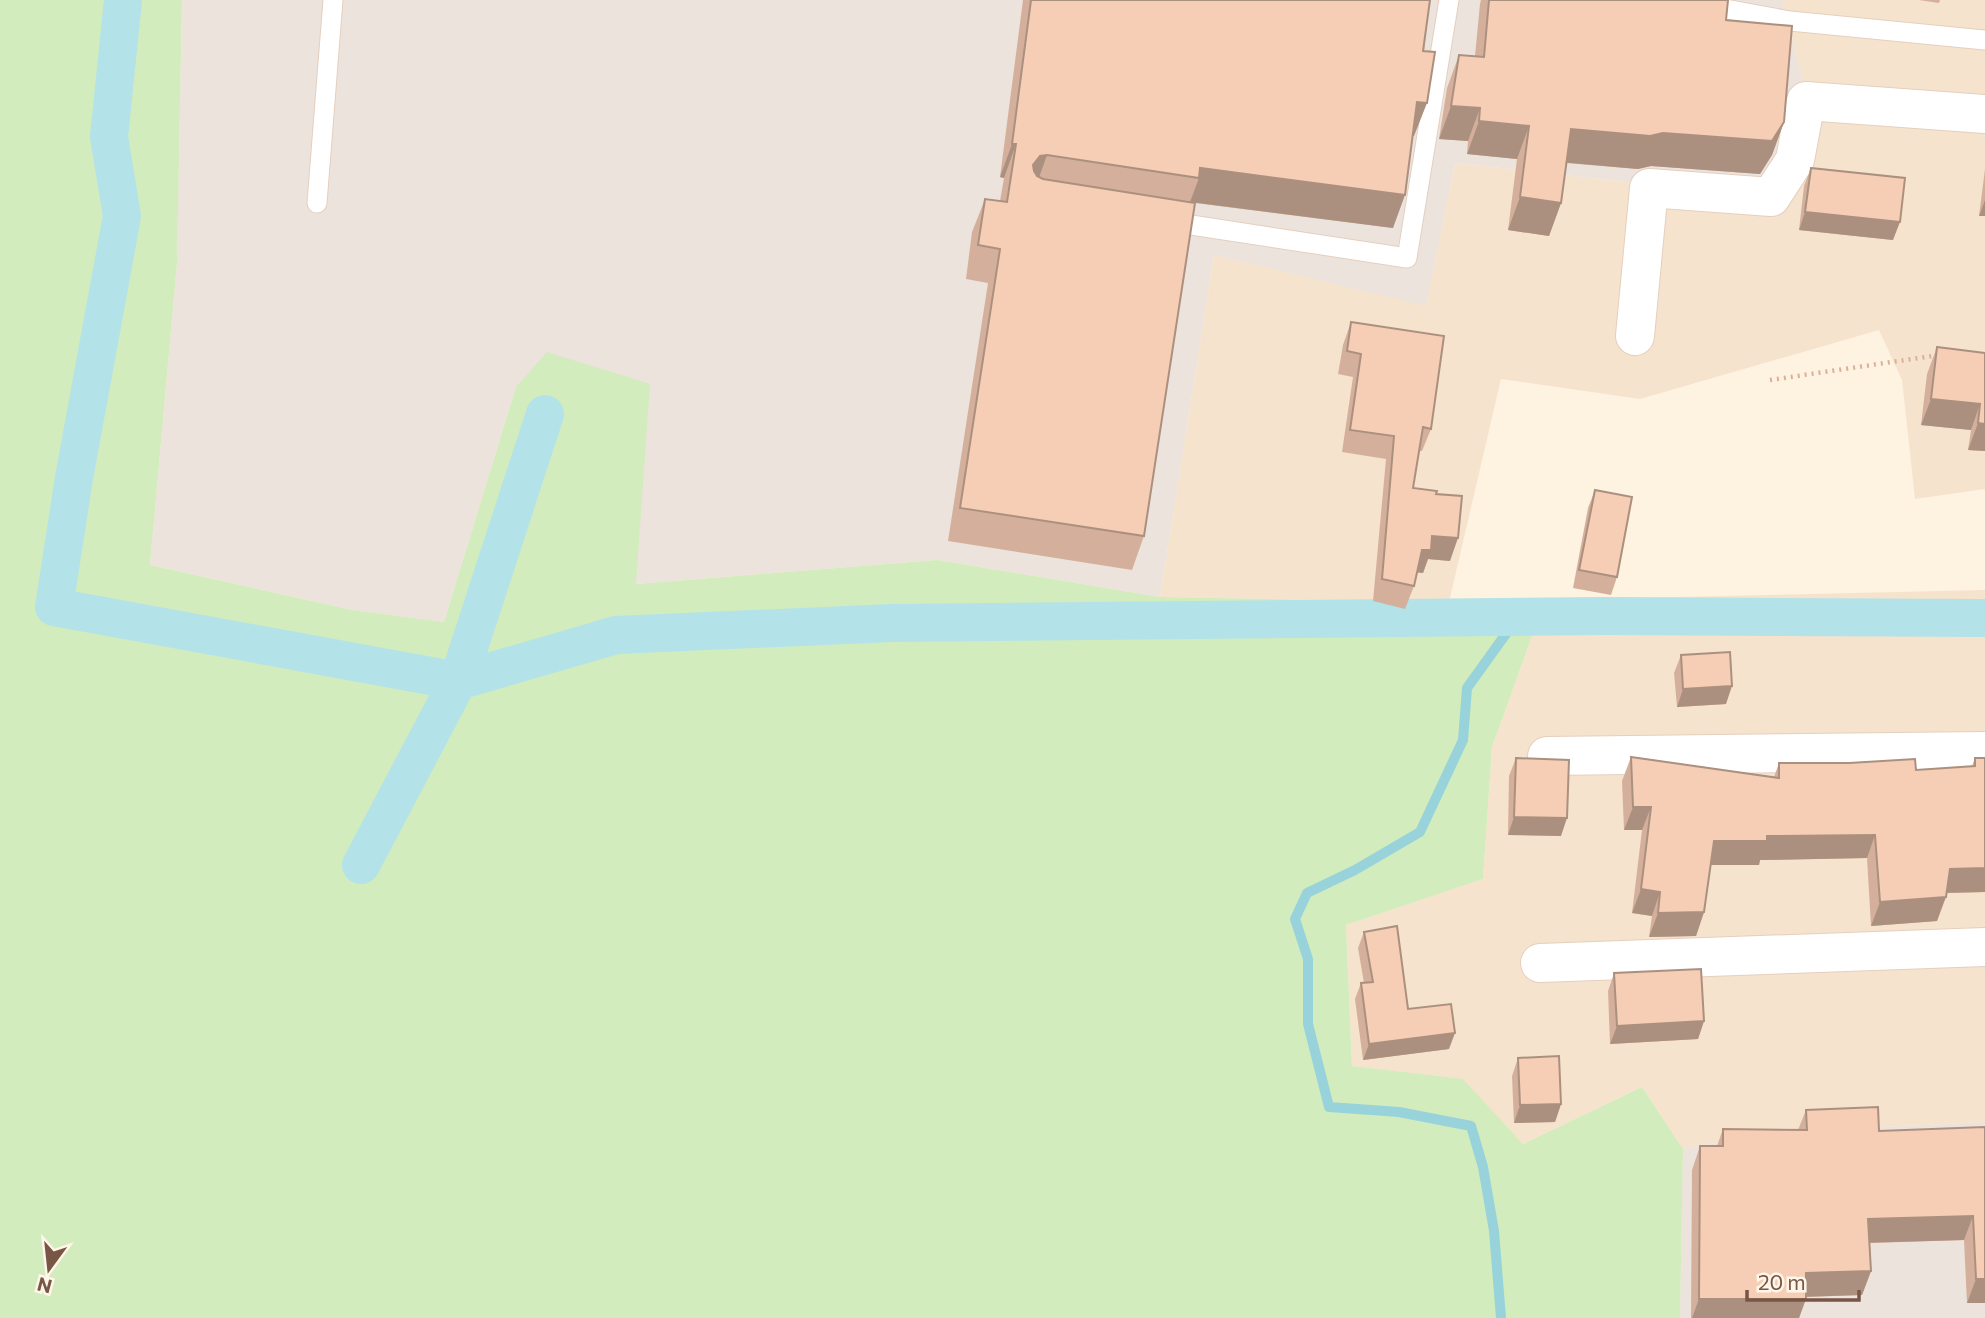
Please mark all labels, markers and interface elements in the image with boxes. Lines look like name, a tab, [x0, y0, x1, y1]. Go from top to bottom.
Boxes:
north arrow	[14, 1234, 84, 1304]
scale bar	[1747, 1258, 1859, 1302]
text: 20 m	[1758, 1269, 1806, 1294]
text: N	[35, 1273, 54, 1299]

